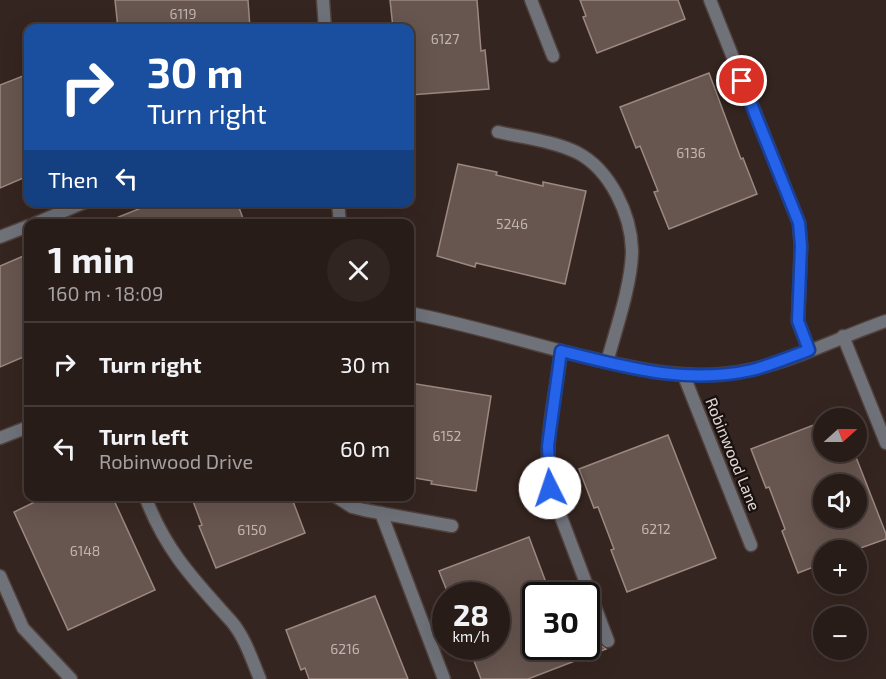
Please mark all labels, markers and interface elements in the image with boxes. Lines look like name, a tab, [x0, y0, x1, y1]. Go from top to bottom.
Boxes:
house number: 6119	[169, 5, 197, 22]
house number: 6127	[431, 30, 459, 47]
text: 30 m	[147, 46, 243, 96]
icon: right	[48, 48, 126, 126]
pin	[716, 55, 767, 106]
icon: arrive	[725, 64, 758, 97]
text: Turn right	[147, 97, 267, 129]
house number: 6136	[676, 144, 706, 161]
icon: left	[110, 162, 143, 195]
text: Then	[48, 166, 98, 192]
house number: 5246	[496, 215, 528, 232]
text: 1 min	[48, 237, 135, 280]
button: close	[327, 239, 390, 302]
text: 160 m · 18:09	[48, 281, 163, 305]
icon: right	[48, 348, 81, 381]
text: Turn right	[99, 351, 201, 377]
text: 30 m	[340, 351, 390, 377]
street label: Robinwood Lane	[702, 395, 765, 513]
north arrow	[813, 408, 867, 462]
map controls	[813, 408, 867, 660]
text: Turn left	[99, 423, 188, 449]
house number: 6152	[433, 427, 462, 444]
icon: left	[48, 432, 81, 465]
text: 60 m	[340, 435, 390, 461]
text: Robinwood Drive	[99, 449, 253, 473]
position arrow	[518, 456, 582, 520]
button: sound	[813, 474, 867, 528]
house number: 6212	[641, 520, 671, 537]
house number: 6150	[237, 521, 267, 538]
button: +	[813, 540, 867, 594]
house number: 6148	[70, 542, 100, 559]
speed limit sign: 30	[522, 582, 600, 660]
text: 28	[453, 596, 489, 632]
button: −	[813, 606, 867, 660]
text: km/h	[452, 627, 490, 645]
house number: 6216	[330, 640, 360, 657]

